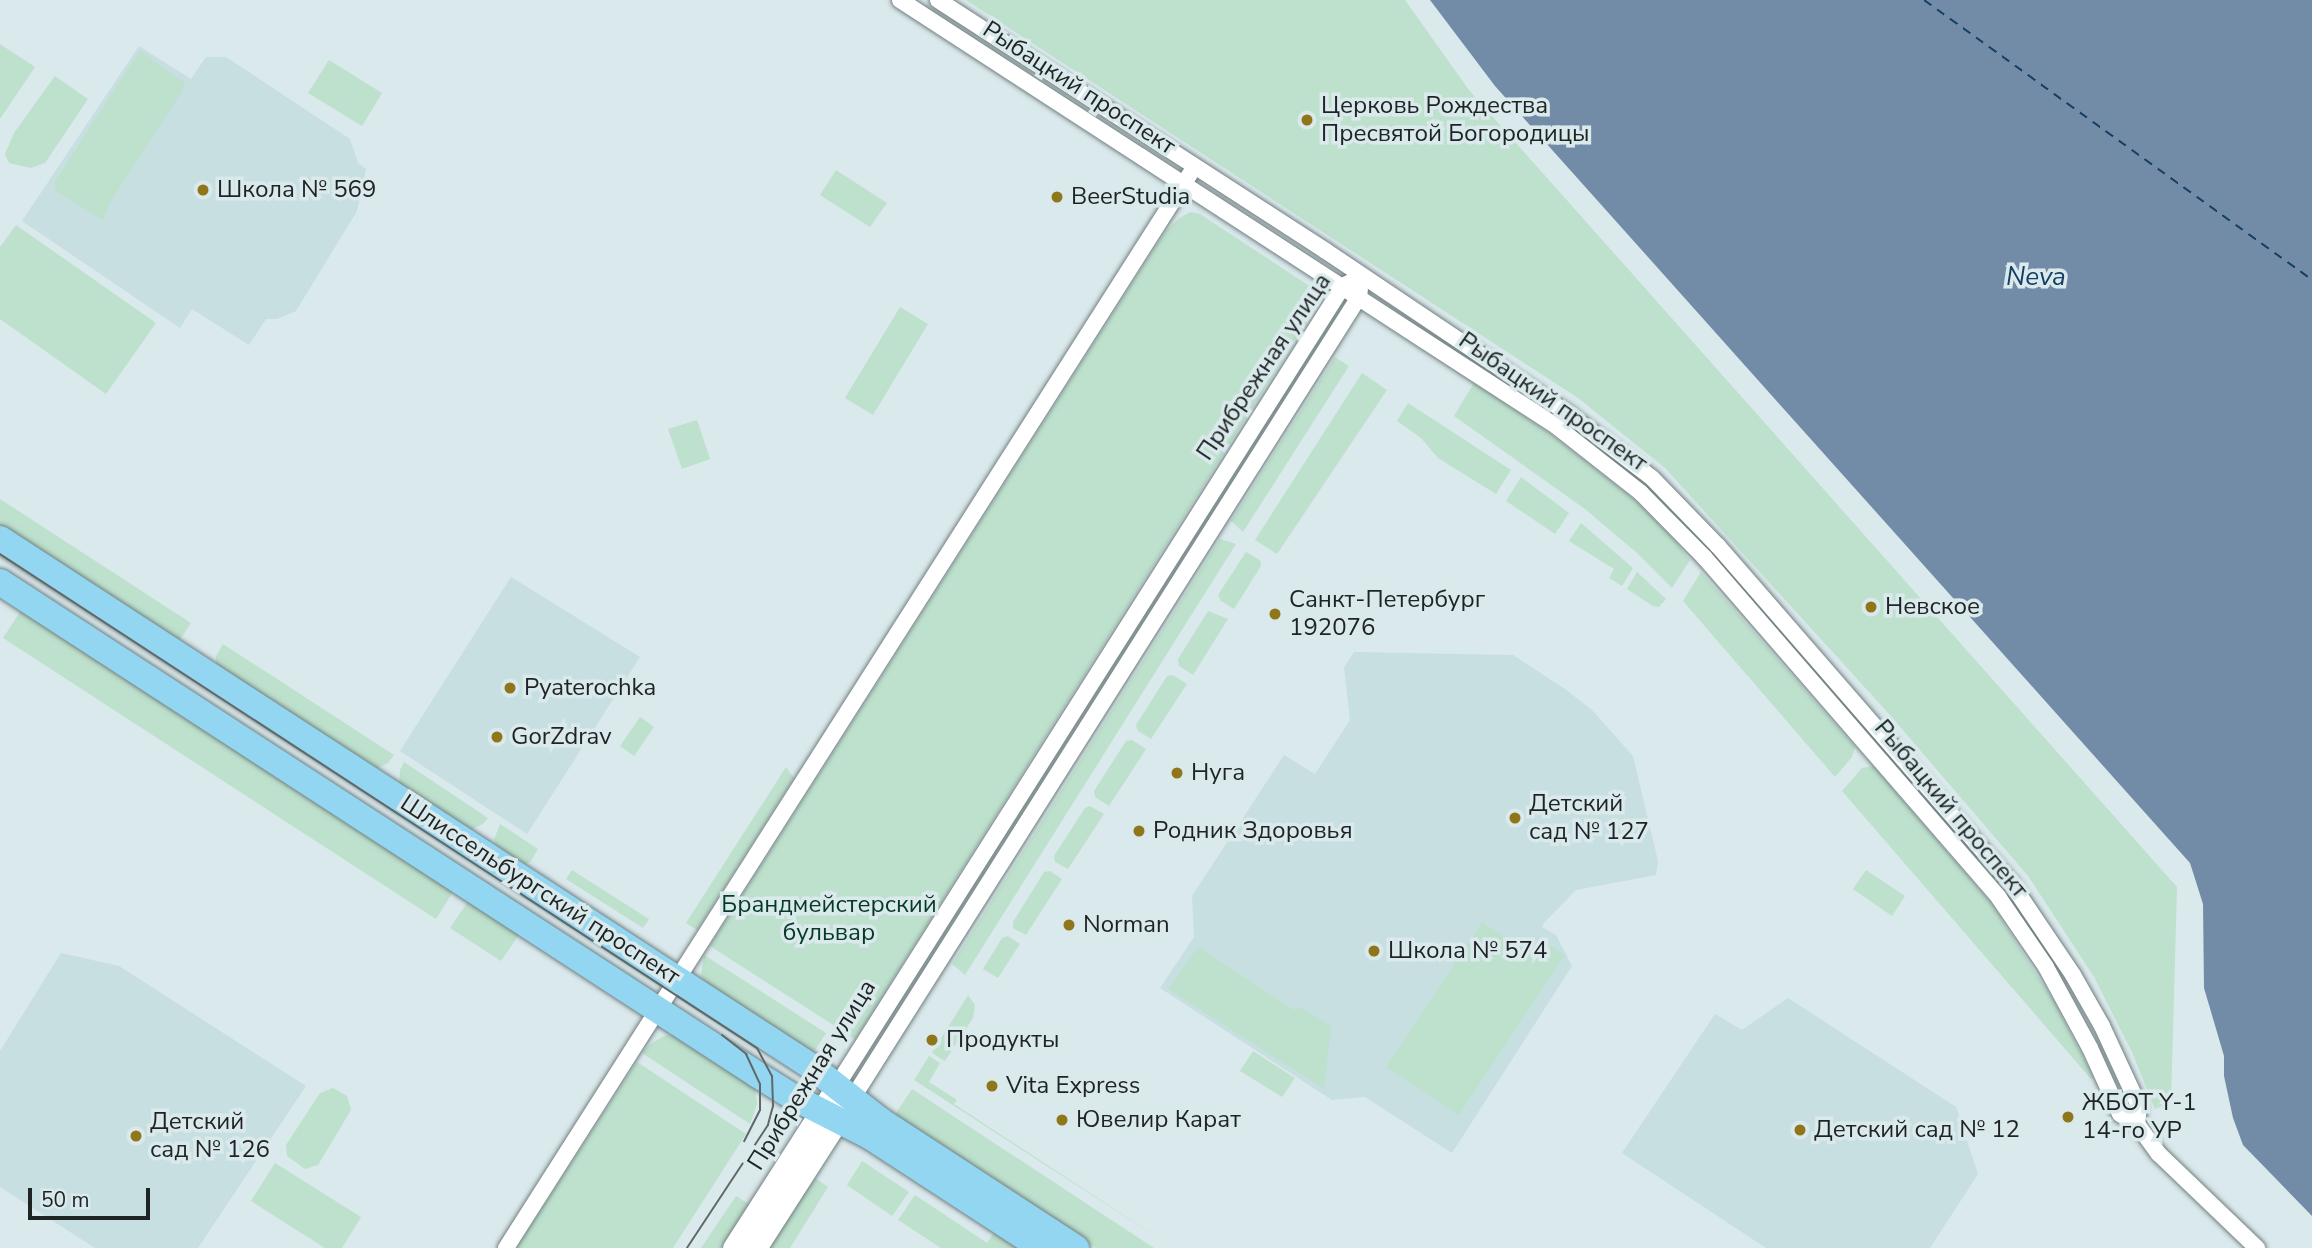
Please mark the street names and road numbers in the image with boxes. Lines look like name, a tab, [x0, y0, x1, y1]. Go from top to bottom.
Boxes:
street label: Рыбацкий проспект	[977, 15, 1181, 161]
street label: Прибрежная улица	[1191, 268, 1337, 466]
street label: Рыбацкий проспект	[1453, 326, 1653, 478]
street label: Рыбацкий проспект	[1868, 714, 2034, 904]
street label: Шлиссельбургский проспект	[395, 789, 685, 991]
street label: Прибрежная улица	[742, 974, 882, 1176]

